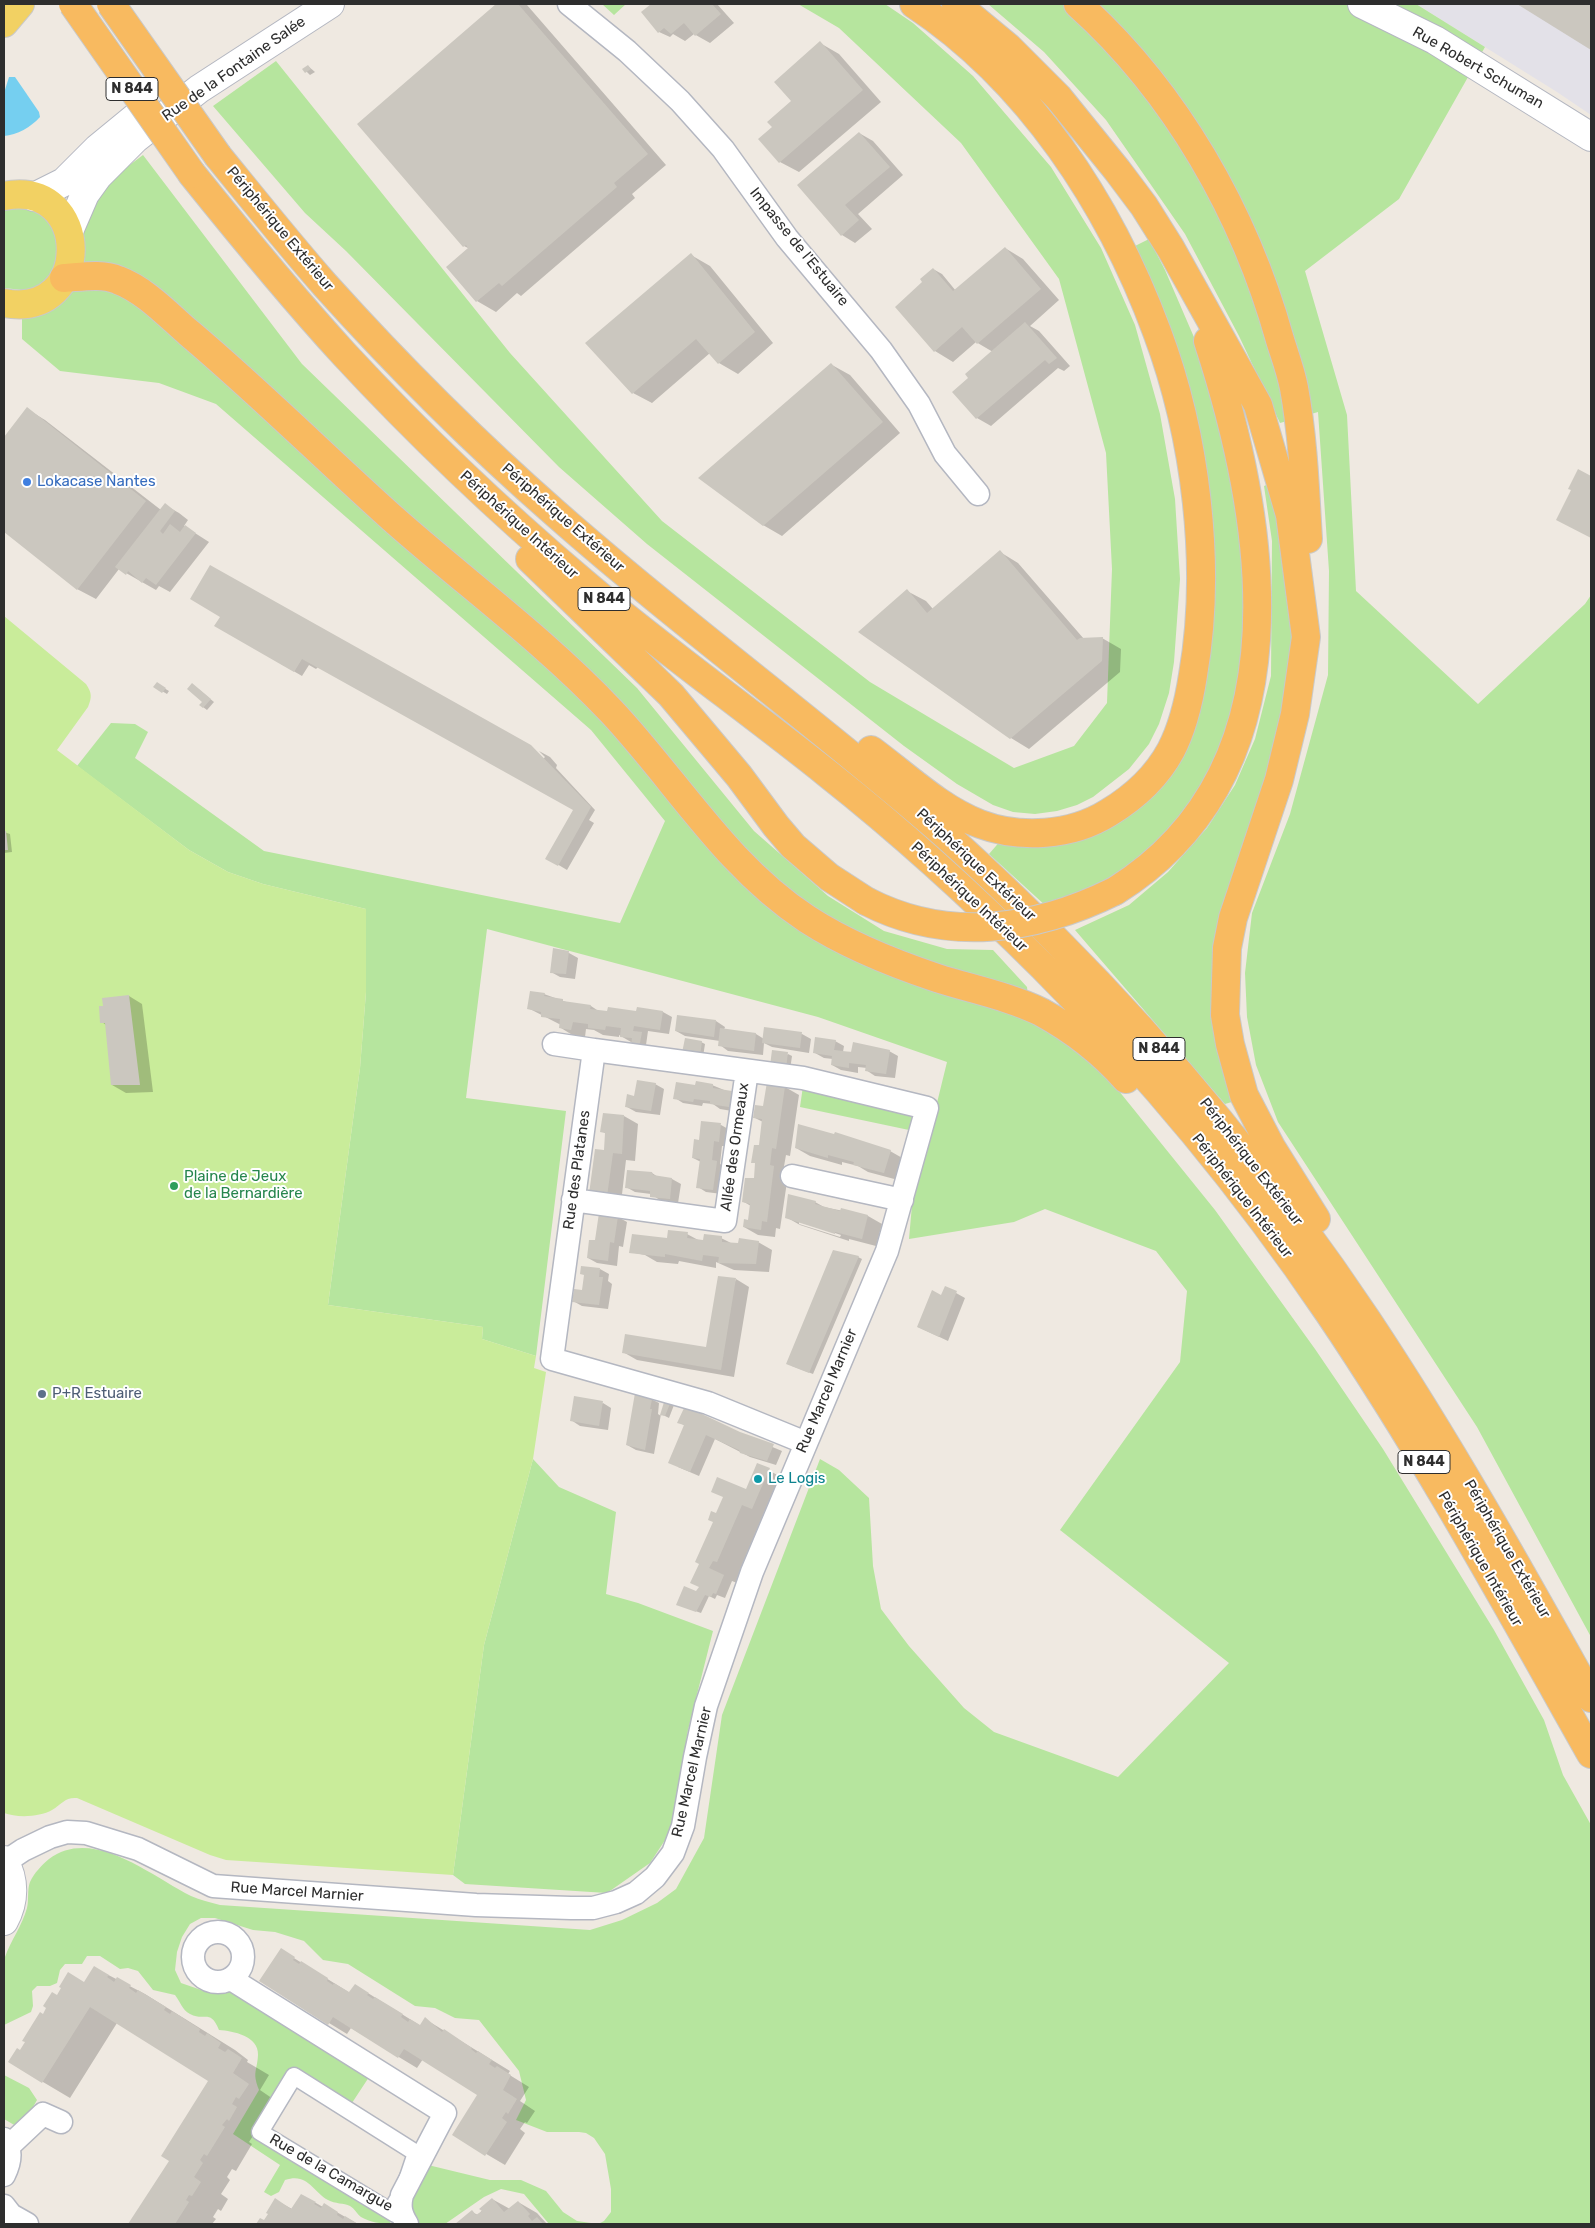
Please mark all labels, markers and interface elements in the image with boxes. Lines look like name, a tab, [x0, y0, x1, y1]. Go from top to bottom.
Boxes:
street label: Rue de la Fontaine Salée	[159, 13, 309, 125]
street label: Rue Robert Schuman	[1409, 23, 1547, 113]
road number: N 844	[106, 78, 158, 100]
street label: Périphérique Extérieur	[223, 163, 337, 295]
street label: Impasse de l'Estuaire	[746, 184, 852, 310]
street label: Périphérique Extérieur	[498, 460, 628, 576]
street label: Périphérique Intérieur	[456, 467, 582, 583]
place label: Lokacase Nantes	[37, 473, 156, 491]
marker: Lokacase Nantes	[21, 476, 33, 488]
road number: N 844	[578, 588, 630, 610]
street label: Périphérique Extérieur	[912, 805, 1040, 925]
street label: Périphérique Intérieur	[907, 838, 1031, 956]
road number: N 844	[1133, 1038, 1185, 1060]
street label: Allée des Ormeaux	[717, 1082, 753, 1212]
street label: Périphérique Extérieur	[1196, 1095, 1306, 1229]
street label: Rue des Platanes	[560, 1109, 594, 1231]
street label: Périphérique Intérieur	[1188, 1130, 1296, 1262]
place label: Plaine de Jeux de la Bernardière	[184, 1168, 303, 1203]
marker: Plaine de Jeux de la Bernardière	[168, 1180, 180, 1192]
street label: Rue Marcel Marnier	[793, 1326, 861, 1456]
place label: P+R Estuaire	[52, 1385, 142, 1403]
marker: P+R Estuaire	[36, 1388, 48, 1400]
road number: N 844	[1398, 1450, 1450, 1474]
place label: Le Logis	[768, 1470, 825, 1488]
marker: Le Logis	[752, 1473, 764, 1485]
street label: Périphérique Extérieur	[1460, 1477, 1554, 1621]
street label: Périphérique Intérieur	[1434, 1488, 1526, 1630]
street label: Rue Marcel Marnier	[668, 1705, 716, 1839]
street label: Rue Marcel Marnier	[230, 1878, 364, 1906]
street label: Rue de la Camargue	[266, 2130, 396, 2216]

